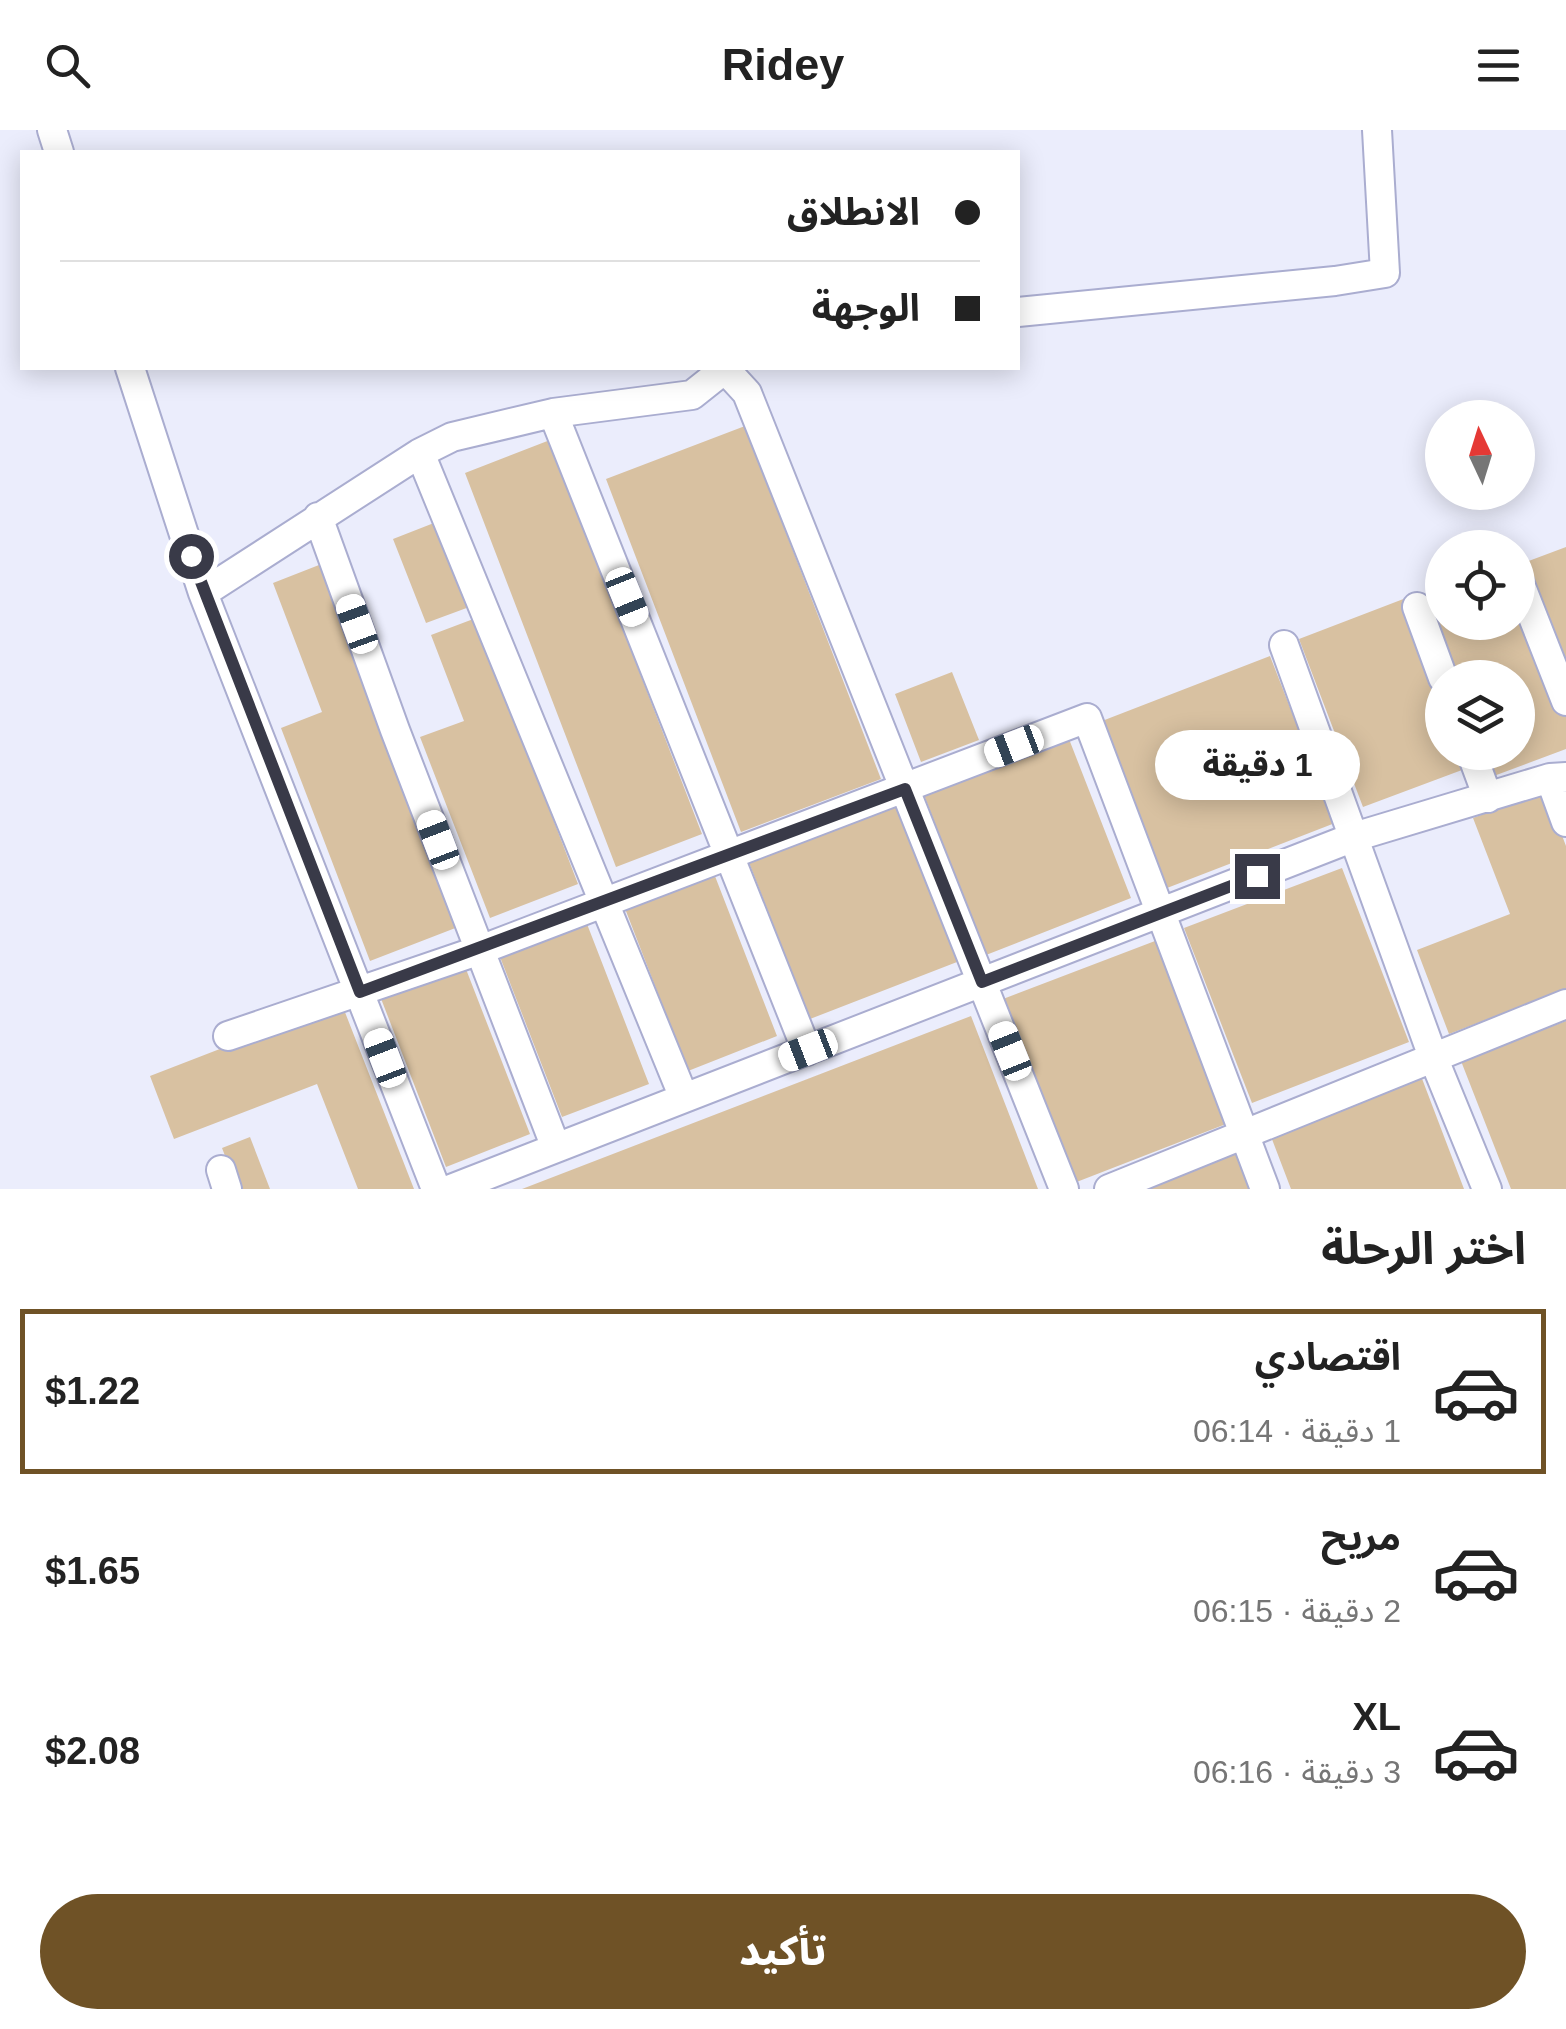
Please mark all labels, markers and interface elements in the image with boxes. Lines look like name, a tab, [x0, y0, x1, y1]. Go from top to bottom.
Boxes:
icon: search	[40, 38, 95, 93]
icon: menu	[1471, 38, 1526, 93]
text: Ridey	[722, 39, 844, 90]
text: الانطلاق	[787, 191, 920, 233]
text: الوجهة	[812, 287, 920, 329]
north arrow	[1425, 400, 1535, 510]
map controls	[1425, 400, 1535, 770]
button: locate	[1425, 530, 1535, 640]
route start	[169, 534, 214, 579]
car	[602, 564, 652, 630]
car	[333, 591, 381, 657]
button: layers	[1425, 660, 1535, 770]
car	[981, 721, 1047, 771]
callout: 1 دقيقة	[1154, 731, 1360, 801]
text: 1 دقيقة	[1202, 747, 1313, 783]
car	[413, 807, 463, 873]
route end	[1235, 854, 1280, 899]
car	[985, 1018, 1035, 1084]
car	[360, 1025, 410, 1091]
car	[775, 1025, 841, 1075]
text: اختر الرحلة	[1321, 1223, 1526, 1274]
text: اقتصادي	[1255, 1336, 1401, 1378]
icon: car	[1431, 1347, 1521, 1437]
text: $1.22	[45, 1370, 140, 1412]
text: 1 دقيقة · 06:14	[1193, 1413, 1401, 1449]
text: مريح	[1321, 1516, 1401, 1558]
icon: car	[1431, 1527, 1521, 1617]
text: $1.65	[45, 1550, 140, 1592]
text: 2 دقيقة · 06:15	[1193, 1593, 1401, 1629]
text: XL	[1352, 1696, 1401, 1738]
icon: car	[1431, 1707, 1521, 1797]
text: $2.08	[45, 1730, 140, 1772]
text: 3 دقيقة · 06:16	[1193, 1754, 1401, 1790]
button: تأكيد	[40, 1894, 1526, 2009]

